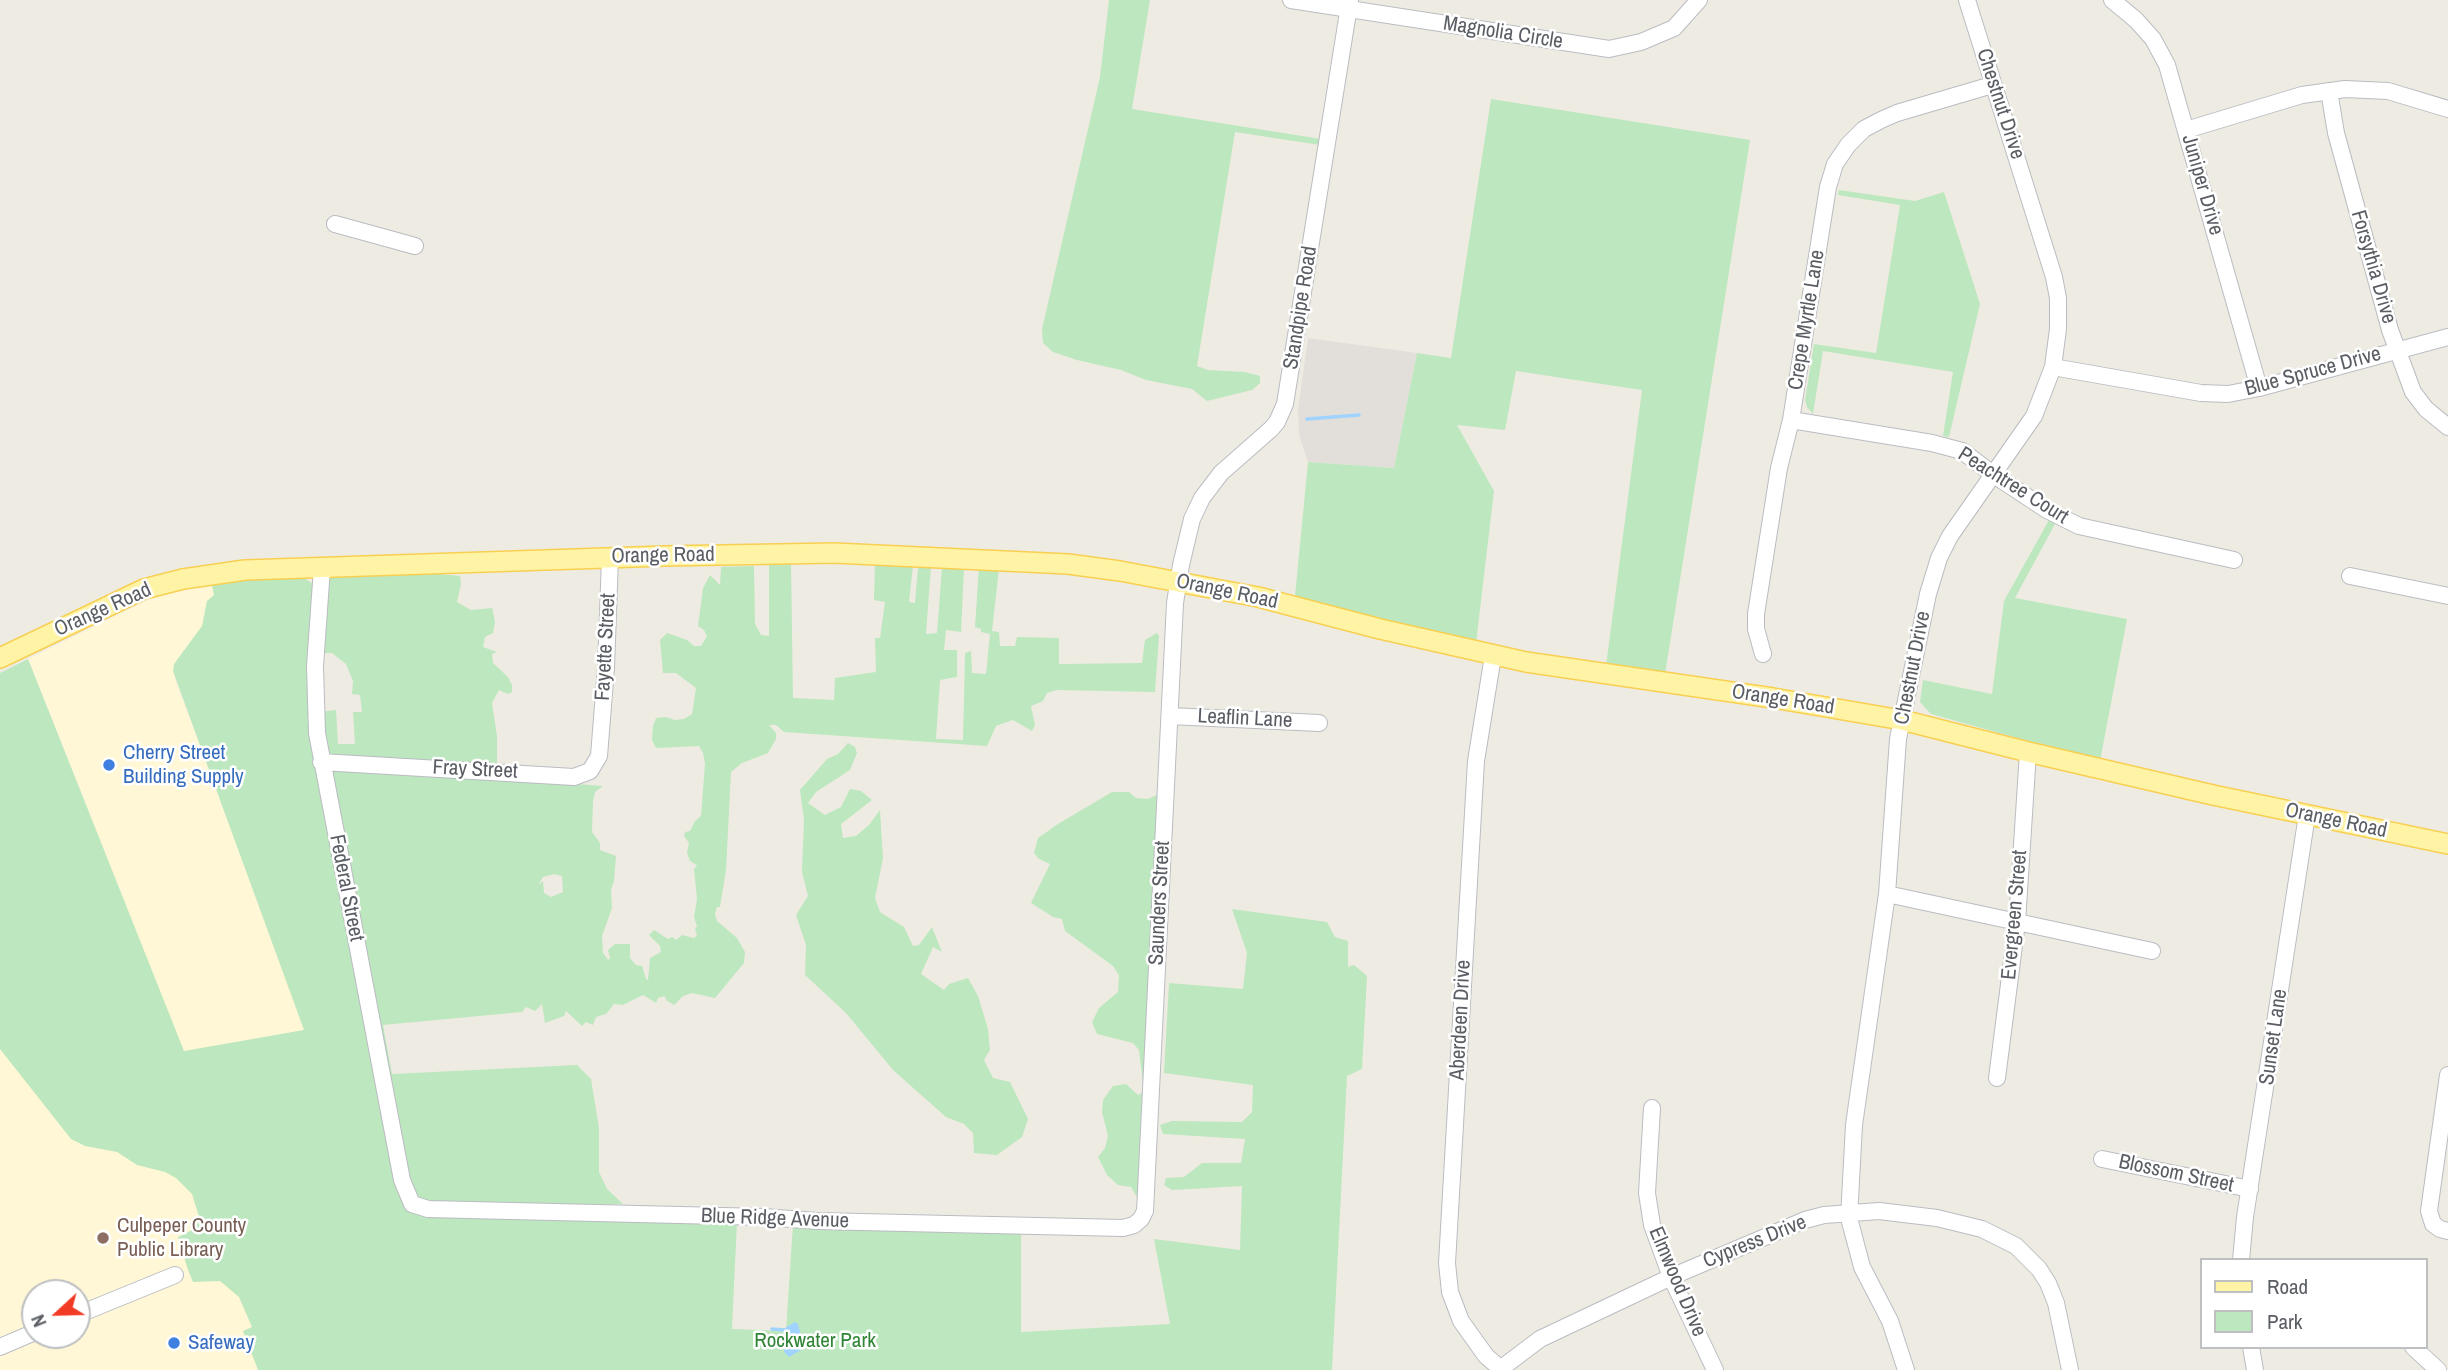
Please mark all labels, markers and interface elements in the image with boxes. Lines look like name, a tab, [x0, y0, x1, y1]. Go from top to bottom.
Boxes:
street label: Magnolia Circle	[1441, 11, 1565, 55]
street label: Chestnut Drive	[1970, 45, 2030, 163]
street label: Juniper Drive	[2176, 132, 2228, 238]
street label: Forsythia Drive	[2345, 207, 2401, 327]
street label: Standpipe Road	[1279, 245, 1323, 371]
street label: Crepe Myrtle Lane	[1783, 248, 1831, 392]
street label: Blue Spruce Drive	[2242, 342, 2384, 402]
street label: Peachtree Court	[1953, 442, 2073, 530]
street label: Orange Road	[611, 542, 715, 570]
street label: Orange Road	[1174, 569, 1280, 615]
street label: Orange Road	[51, 577, 155, 643]
street label: Fayette Street	[591, 593, 621, 701]
street label: Chestnut Drive	[1890, 609, 1936, 727]
street label: Orange Road	[1730, 679, 1836, 721]
street label: Leaflin Lane	[1197, 704, 1293, 734]
place label: Cherry Street Building Supply	[123, 740, 244, 790]
street label: Fray Street	[432, 755, 518, 785]
marker: Cherry Street Building Supply	[101, 757, 117, 773]
street label: Orange Road	[2283, 798, 2389, 844]
street label: Federal Street	[323, 832, 369, 944]
street label: Saunders Street	[1144, 840, 1176, 966]
street label: Evergreen Street	[1997, 849, 2033, 981]
street label: Aberdeen Drive	[1445, 959, 1477, 1081]
street label: Sunset Lane	[2255, 987, 2293, 1087]
street label: Blossom Street	[2116, 1150, 2236, 1198]
street label: Blue Ridge Avenue	[701, 1204, 849, 1234]
street label: Cypress Drive	[1700, 1210, 1810, 1274]
place label: Culpeper County Public Library	[117, 1213, 246, 1263]
street label: Elmwood Drive	[1643, 1223, 1711, 1341]
marker: Culpeper County Public Library	[95, 1230, 111, 1246]
legend	[2200, 1258, 2427, 1349]
text: Road	[2267, 1272, 2308, 1301]
north arrow	[21, 1279, 91, 1349]
text: Park	[2267, 1307, 2302, 1336]
text: N	[24, 1311, 53, 1331]
park label: Rockwater Park	[754, 1328, 876, 1354]
place label: Safeway	[188, 1330, 254, 1356]
marker: Safeway	[166, 1335, 182, 1351]

